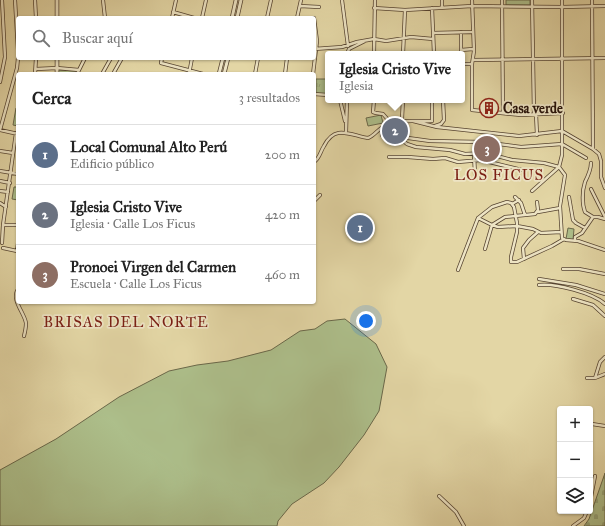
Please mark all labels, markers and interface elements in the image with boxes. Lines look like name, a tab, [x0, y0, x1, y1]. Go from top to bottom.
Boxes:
search box	[16, 16, 316, 60]
icon: search	[30, 27, 52, 49]
text: Buscar aquí	[62, 29, 133, 47]
popup	[325, 51, 465, 103]
text: Iglesia Cristo Vive	[339, 60, 451, 78]
text: Iglesia	[339, 78, 373, 94]
text: Cerca	[32, 88, 71, 109]
text: 3 resultados	[239, 90, 300, 106]
building icon: Casa verde	[478, 97, 500, 119]
place label: Casa verde	[503, 100, 563, 117]
pin: 2	[382, 116, 408, 146]
pin: 3	[474, 134, 500, 164]
text: Local Comunal Alto Perú	[70, 138, 227, 156]
text: 1	[42, 147, 48, 163]
text: 200 m	[265, 147, 300, 163]
text: Edificio público	[70, 156, 154, 172]
district label: LOS FICUS	[454, 166, 544, 184]
text: Iglesia Cristo Vive	[70, 198, 182, 216]
text: 2	[42, 207, 48, 223]
text: 420 m	[265, 207, 300, 223]
pin: 1	[347, 213, 373, 243]
text: Iglesia · Calle Los Ficus	[70, 216, 195, 232]
text: Pronoei Virgen del Carmen	[70, 258, 236, 276]
text: 3	[42, 267, 48, 283]
text: 460 m	[265, 267, 300, 283]
text: Escuela · Calle Los Ficus	[70, 276, 202, 292]
your location	[356, 311, 376, 331]
district label: BRISAS DEL NORTE	[43, 313, 209, 331]
map controls	[557, 406, 593, 514]
button: +	[557, 406, 593, 442]
button: −	[557, 442, 593, 478]
button: layers	[557, 478, 593, 514]

